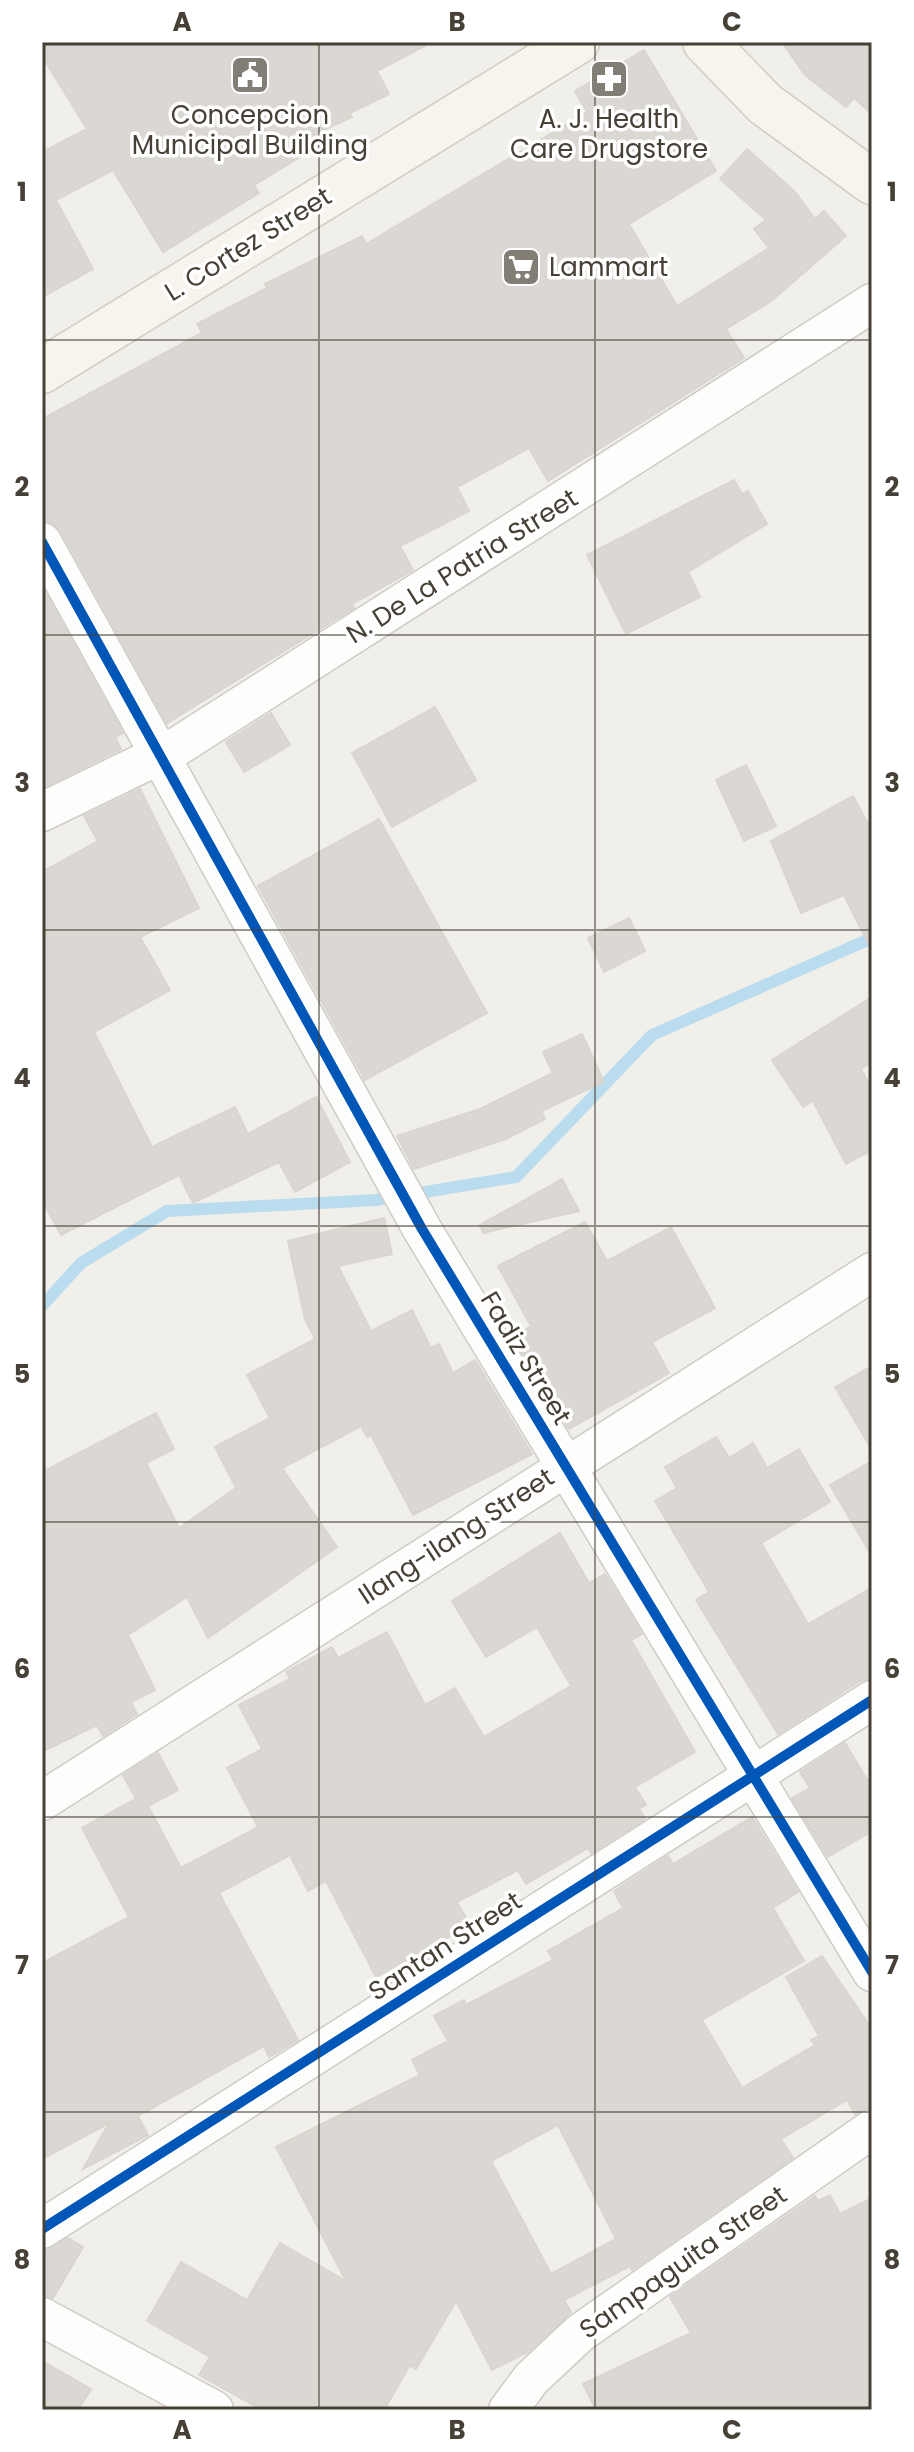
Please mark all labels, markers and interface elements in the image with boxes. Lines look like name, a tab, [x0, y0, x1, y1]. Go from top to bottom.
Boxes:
text: A	[172, 4, 192, 40]
text: B	[448, 4, 466, 40]
text: C	[722, 4, 742, 40]
public building icon: Concepcion Municipal Building	[229, 54, 271, 96]
pharmacy icon: A. J. Health Care Drugstore	[588, 58, 630, 100]
place label: Concepcion Municipal Building	[132, 97, 368, 163]
place label: A. J. Health Care Drugstore	[510, 101, 708, 167]
text: 1	[17, 174, 27, 210]
text: 1	[887, 174, 897, 210]
street label: L. Cortez Street	[158, 178, 338, 310]
supermarket icon: Lammart	[500, 246, 542, 288]
place label: Lammart	[549, 249, 668, 285]
text: 2	[15, 469, 30, 505]
text: 2	[885, 469, 900, 505]
street label: N. De La Patria Street	[339, 480, 585, 652]
text: 3	[14, 765, 30, 801]
text: 3	[884, 765, 900, 801]
text: 4	[13, 1060, 31, 1096]
text: 4	[883, 1060, 901, 1096]
street label: Fadiz Street	[472, 1285, 580, 1431]
text: 5	[14, 1356, 30, 1392]
text: 5	[884, 1356, 900, 1392]
street label: Ilang-ilang Street	[351, 1459, 561, 1613]
text: 6	[14, 1651, 30, 1687]
text: 6	[884, 1651, 900, 1687]
street label: Santan Street	[361, 1883, 529, 2009]
text: 7	[15, 1947, 29, 1983]
text: 7	[885, 1947, 899, 1983]
street label: Sampaguita Street	[572, 2177, 794, 2347]
text: 8	[14, 2242, 30, 2278]
text: 8	[884, 2242, 900, 2278]
text: A	[172, 2412, 192, 2448]
text: B	[448, 2412, 466, 2448]
text: C	[722, 2412, 742, 2448]

